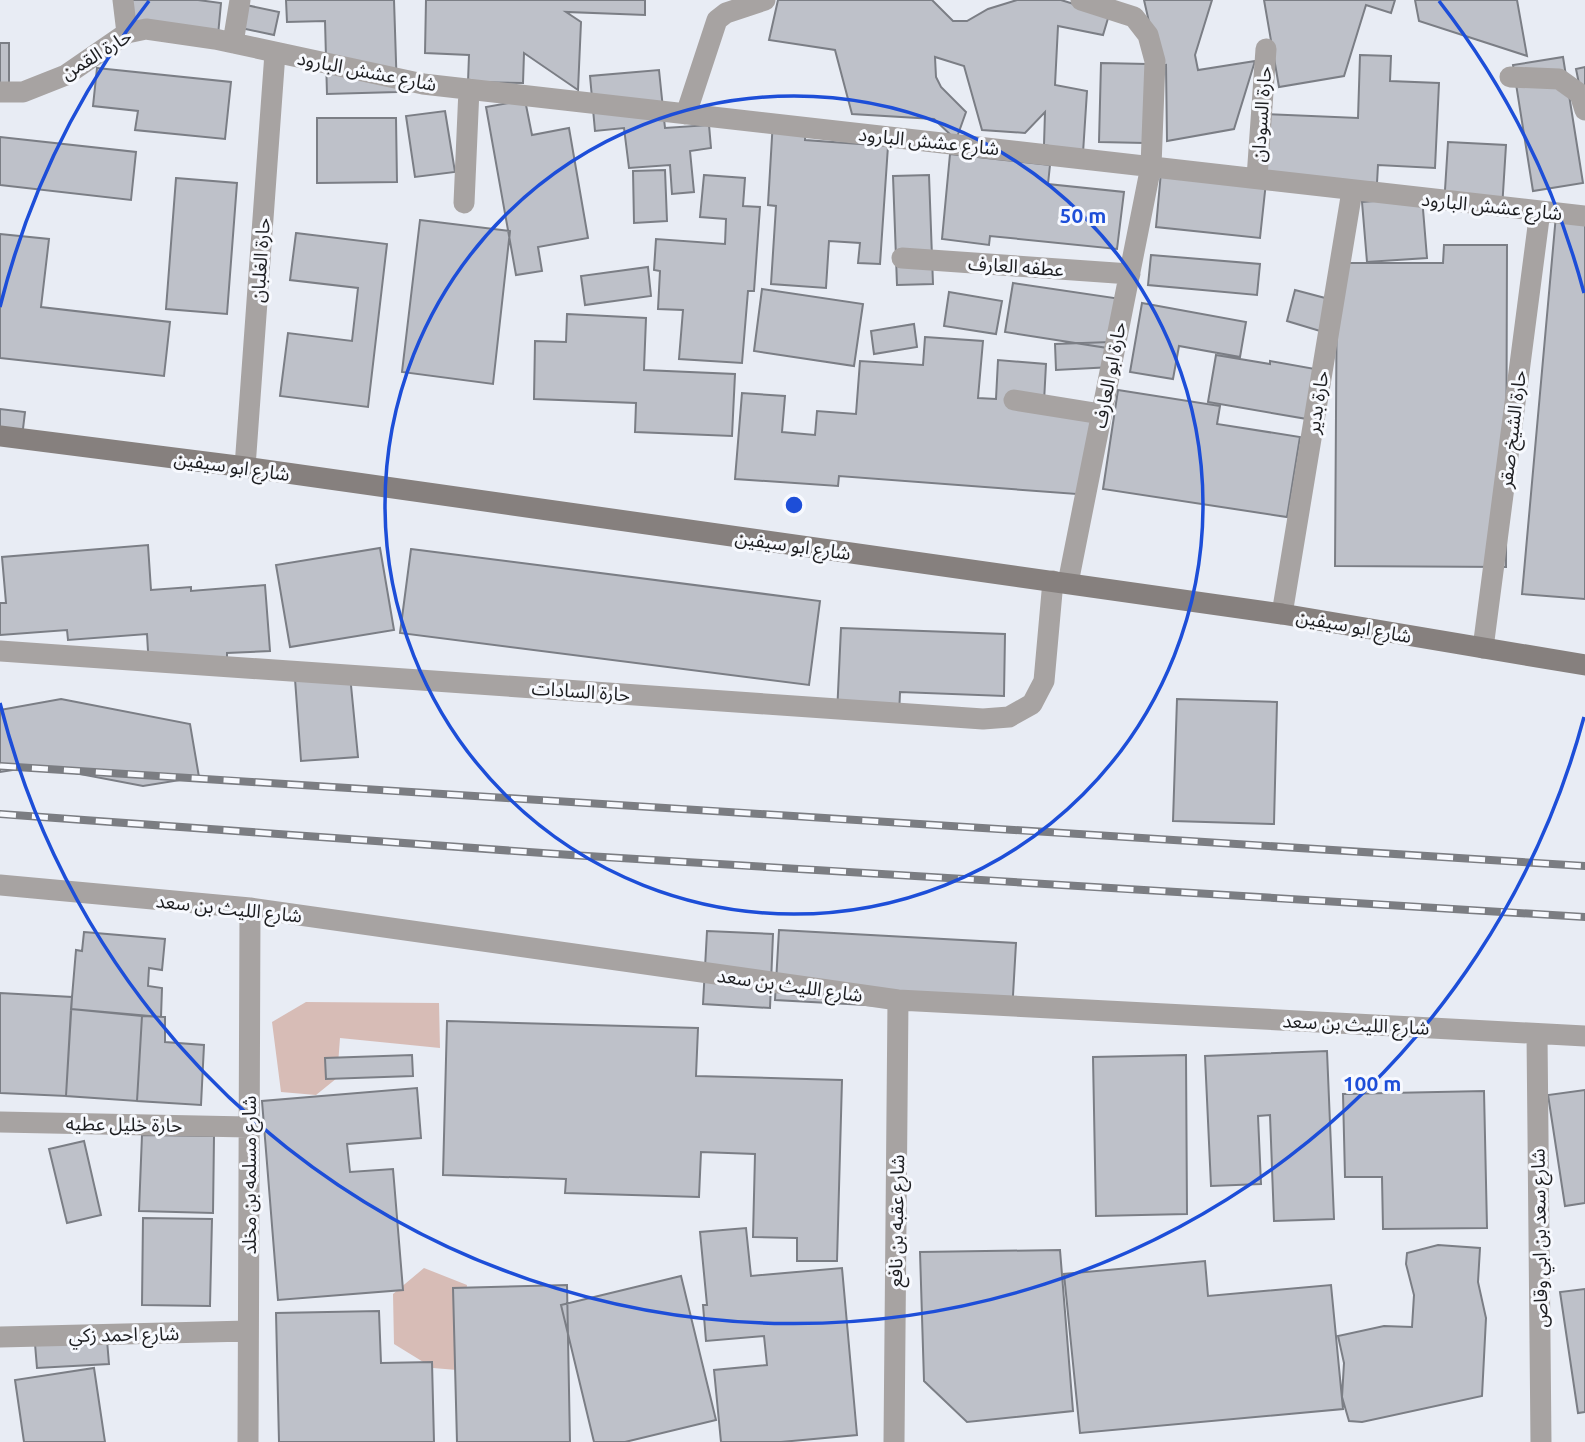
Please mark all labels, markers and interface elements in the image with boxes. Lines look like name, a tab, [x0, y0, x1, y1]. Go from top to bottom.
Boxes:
street label: حارة القمن	[57, 24, 136, 85]
street label: شارع عشش البارود	[295, 47, 439, 98]
street label: حارة السودان	[1247, 65, 1276, 163]
street label: شارع عشش البارود	[857, 123, 1001, 162]
street label: شارع عشش البارود	[1420, 188, 1564, 227]
text: 50 m	[1060, 203, 1106, 227]
street label: حارة الغلبان	[246, 217, 275, 303]
street label: عطفه العارف	[967, 252, 1065, 281]
street label: حارة ابو العارف	[1088, 320, 1131, 430]
street label: حارة بدير	[1301, 369, 1334, 436]
street label: حارة الشيخ صقر	[1494, 369, 1534, 491]
street label: شارع ابو سيفين	[172, 447, 291, 488]
centre of rings	[782, 493, 806, 517]
street label: شارع ابو سيفين	[733, 526, 852, 567]
street label: شارع ابو سيفين	[1294, 605, 1413, 650]
street label: حارة السادات	[531, 677, 631, 706]
street label: شارع الليث بن سعد	[154, 889, 303, 930]
street label: شارع الليث بن سعد	[715, 964, 864, 1009]
street label: شارع الليث بن سعد	[1282, 1009, 1430, 1042]
text: 100 m	[1343, 1071, 1401, 1095]
street label: شارع مسلمه بن مخلد	[238, 1096, 263, 1255]
street label: حارة خليل عطيه	[66, 1112, 182, 1137]
street label: شارع سعد بن ابي وقاص	[1526, 1148, 1556, 1328]
street label: شارع عقبه بن نافع	[884, 1154, 912, 1288]
street label: شارع احمد زكي	[69, 1322, 180, 1350]

